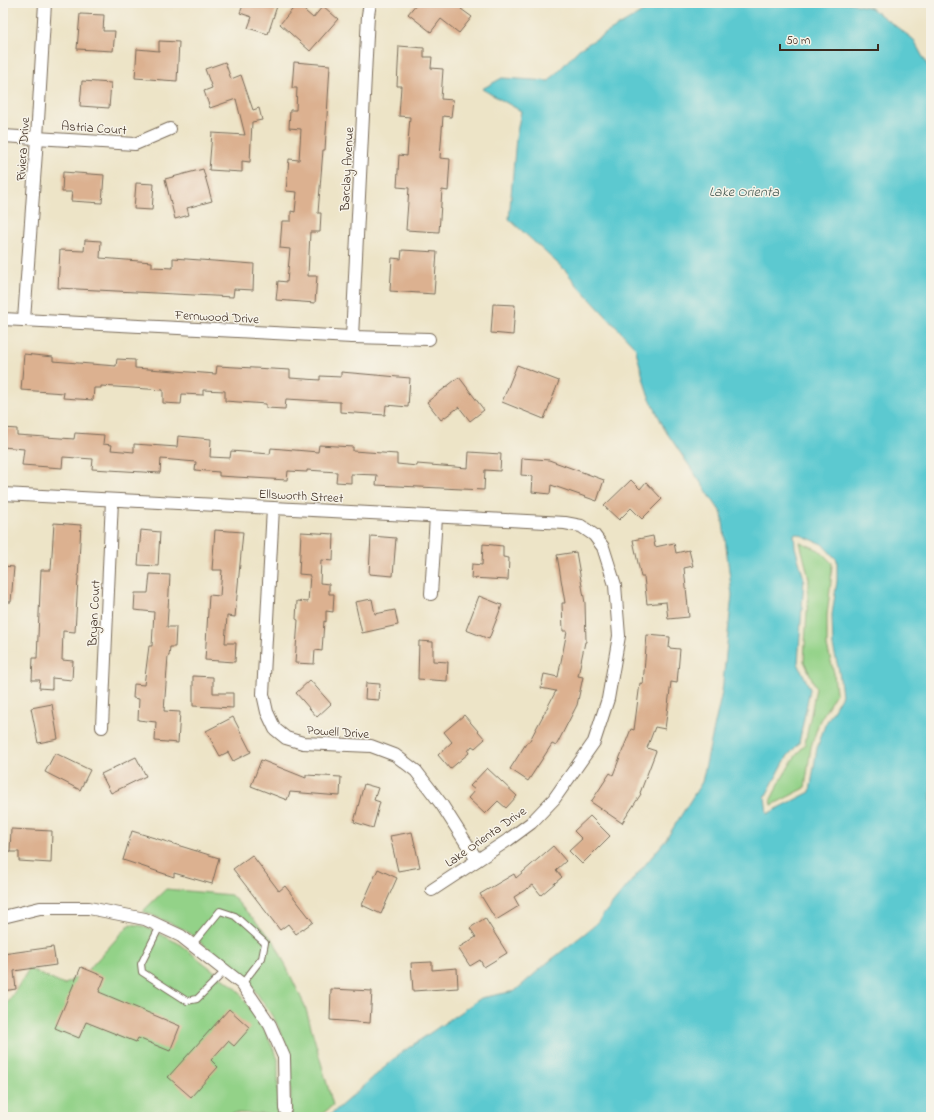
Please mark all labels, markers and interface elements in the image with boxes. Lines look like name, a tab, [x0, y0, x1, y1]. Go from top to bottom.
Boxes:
scale bar	[780, 26, 878, 52]
text: 50 m	[786, 32, 810, 50]
street label: Riviera Drive	[12, 116, 35, 182]
street label: Astria Court	[61, 117, 128, 140]
street label: Barclay Avenue	[336, 126, 360, 213]
water label: Lake Orienta	[709, 182, 780, 203]
street label: Fernwood Drive	[173, 306, 260, 329]
street label: Ellsworth Street	[258, 485, 344, 508]
street label: Bryan Court	[83, 579, 107, 648]
street label: Powell Drive	[306, 721, 370, 744]
street label: Lake Orienta Drive	[441, 802, 531, 872]

